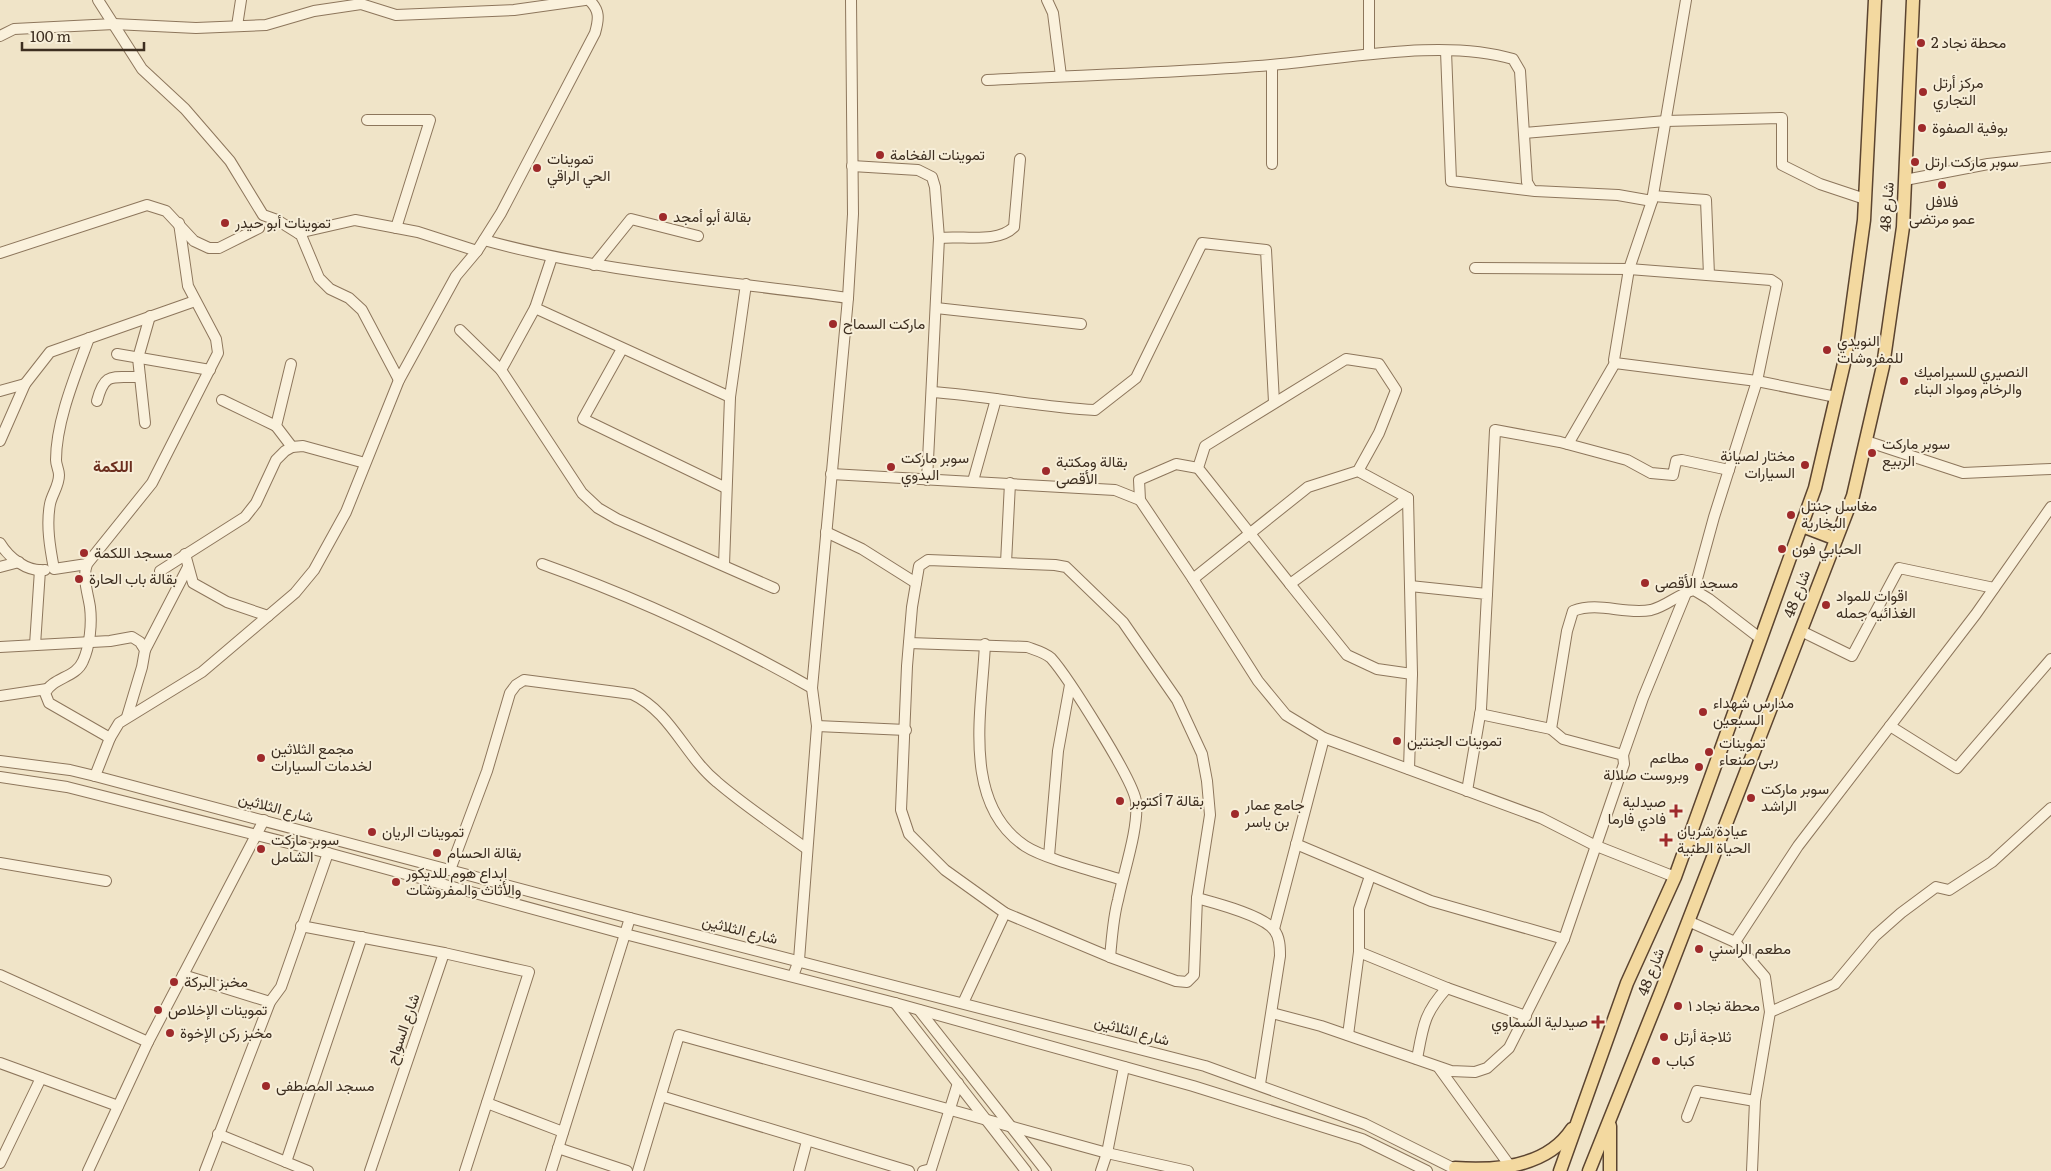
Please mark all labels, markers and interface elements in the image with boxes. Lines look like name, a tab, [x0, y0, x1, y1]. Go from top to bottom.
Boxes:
scale bar	[22, 20, 145, 52]
text: 100 m	[30, 24, 71, 47]
place label: محطة نجاد 2	[1931, 30, 2006, 53]
marker: محطة نجاد 2	[1915, 37, 1927, 49]
place label: مركز أرتل التجاري	[1933, 70, 1983, 113]
marker: مركز أرتل التجاري	[1917, 86, 1929, 98]
place label: بوفية الصفوة	[1932, 115, 2008, 138]
marker: بوفية الصفوة	[1916, 122, 1928, 134]
place label: تموينات الفخامة	[890, 142, 985, 165]
place label: تموينات الحي الراقي	[547, 146, 610, 189]
marker: تموينات الفخامة	[874, 149, 886, 161]
place label: سوبر ماركت ارتل	[1925, 149, 2019, 172]
marker: سوبر ماركت ارتل	[1909, 156, 1921, 168]
marker: تموينات الحي الراقي	[531, 162, 543, 174]
marker: فلافل عمو مرتضى	[1936, 179, 1948, 191]
street label: شارع 48	[1872, 181, 1900, 233]
place label: فلافل عمو مرتضى	[1909, 189, 1975, 229]
place label: بقالة أبو أمجد	[673, 204, 751, 227]
place label: تموينات أبو حيدر	[234, 210, 331, 233]
marker: بقالة أبو أمجد	[657, 211, 669, 223]
marker: تموينات أبو حيدر	[219, 217, 231, 229]
place label: ماركت السماح	[843, 311, 925, 335]
marker: ماركت السماح	[827, 318, 839, 330]
place label: النويدي للمفروشات	[1837, 328, 1903, 368]
marker: النويدي للمفروشات	[1821, 344, 1833, 356]
place label: النصيري للسيراميك والرخام ومواد البناء	[1914, 359, 2028, 399]
marker: النصيري للسيراميك والرخام ومواد البناء	[1898, 375, 1910, 387]
place label: سوبر ماركت الربيع	[1882, 431, 1950, 472]
place label: مختار لصيانة السيارات	[1720, 443, 1795, 483]
place label: سوبر ماركت البدوي	[901, 445, 969, 488]
marker: سوبر ماركت الربيع	[1866, 447, 1878, 459]
place label: بقالة ومكتبة الأقصى	[1056, 449, 1128, 489]
district label: اللكمة	[93, 453, 133, 477]
marker: مختار لصيانة السيارات	[1799, 459, 1811, 471]
marker: سوبر ماركت البدوي	[885, 461, 897, 473]
marker: بقالة ومكتبة الأقصى	[1040, 465, 1052, 477]
place label: مغاسل جنتل البخارية	[1801, 493, 1877, 533]
marker: مغاسل جنتل البخارية	[1785, 509, 1797, 521]
place label: الحبابي فون	[1792, 536, 1861, 562]
place label: مسجد اللكمة	[94, 540, 172, 563]
marker: الحبابي فون	[1776, 543, 1788, 555]
marker: مسجد اللكمة	[78, 547, 90, 559]
place label: بقالة باب الحارة	[89, 566, 177, 589]
street label: شارع 48	[1776, 566, 1816, 621]
place label: مسجد الأقصى	[1655, 570, 1738, 593]
marker: بقالة باب الحارة	[73, 573, 85, 585]
marker: مسجد الأقصى	[1639, 577, 1651, 589]
place label: اقوات للمواد الغذائيه جمله	[1836, 583, 1916, 623]
marker: اقوات للمواد الغذائيه جمله	[1820, 599, 1832, 611]
place label: مدارس شهداء السبعين	[1713, 690, 1794, 730]
marker: مدارس شهداء السبعين	[1697, 706, 1709, 718]
place label: تموينات الجنتين	[1407, 728, 1502, 751]
place label: تموينات ربى صنعاء	[1719, 730, 1779, 770]
marker: تموينات الجنتين	[1391, 735, 1403, 747]
place label: مجمع الثلاثين لخدمات السيارات	[271, 736, 372, 776]
place label: مطاعم وبروست صلالة	[1603, 745, 1689, 785]
marker: تموينات ربى صنعاء	[1703, 746, 1715, 758]
marker: مجمع الثلاثين لخدمات السيارات	[255, 752, 267, 764]
marker: مطاعم وبروست صلالة	[1693, 761, 1705, 773]
place label: سوبر ماركت الراشد	[1761, 776, 1829, 816]
street label: شارع الثلاثين	[236, 785, 317, 829]
place label: بقالة 7 أكتوبر	[1129, 788, 1204, 811]
place label: صيدلية فادي فارما	[1608, 789, 1666, 832]
place label: جامع عمار بن ياسر	[1244, 792, 1304, 832]
marker: سوبر ماركت الراشد	[1745, 792, 1757, 804]
marker: بقالة 7 أكتوبر	[1114, 795, 1126, 807]
marker: صيدلية فادي فارما	[1670, 805, 1682, 817]
marker: جامع عمار بن ياسر	[1229, 808, 1241, 820]
place label: عيادة شريان الحياة الطبية	[1677, 818, 1751, 858]
place label: تموينات الريان	[382, 819, 464, 842]
marker: تموينات الريان	[366, 826, 378, 838]
place label: سوبر ماركت الشامل	[271, 827, 339, 867]
marker: عيادة شريان الحياة الطبية	[1659, 833, 1673, 847]
place label: بقالة الحسام	[447, 840, 521, 863]
marker: سوبر ماركت الشامل	[255, 843, 267, 855]
marker: بقالة الحسام	[431, 847, 443, 859]
place label: إبداع هوم للديكور والأثاث والمفروشات	[405, 860, 521, 900]
marker: إبداع هوم للديكور والأثاث والمفروشات	[390, 876, 402, 888]
street label: شارع الثلاثين	[700, 908, 781, 950]
place label: مطعم الراسني	[1709, 936, 1791, 962]
marker: مطعم الراسني	[1693, 943, 1705, 955]
street label: شارع 48	[1630, 944, 1670, 999]
place label: مخبز البركة	[184, 969, 248, 992]
marker: مخبز البركة	[168, 976, 180, 988]
street label: شارع السواح	[379, 990, 425, 1067]
place label: محطة نجاد ١	[1688, 993, 1760, 1016]
place label: تموينات الإخلاص	[168, 997, 268, 1020]
marker: محطة نجاد ١	[1672, 1000, 1684, 1012]
marker: تموينات الإخلاص	[152, 1004, 164, 1016]
street label: شارع الثلاثين	[1092, 1008, 1173, 1052]
place label: صيدلية السماوي	[1491, 1009, 1588, 1035]
marker: صيدلية السماوي	[1592, 1016, 1604, 1028]
place label: مخبز ركن الإخوة	[180, 1020, 272, 1043]
place label: ثلاجة أرتل	[1674, 1024, 1731, 1047]
marker: مخبز ركن الإخوة	[164, 1027, 176, 1039]
marker: ثلاجة أرتل	[1658, 1031, 1670, 1043]
place label: كباب	[1666, 1048, 1695, 1071]
marker: كباب	[1650, 1055, 1662, 1067]
place label: مسجد المصطفى	[276, 1073, 374, 1096]
marker: مسجد المصطفى	[260, 1080, 272, 1092]

